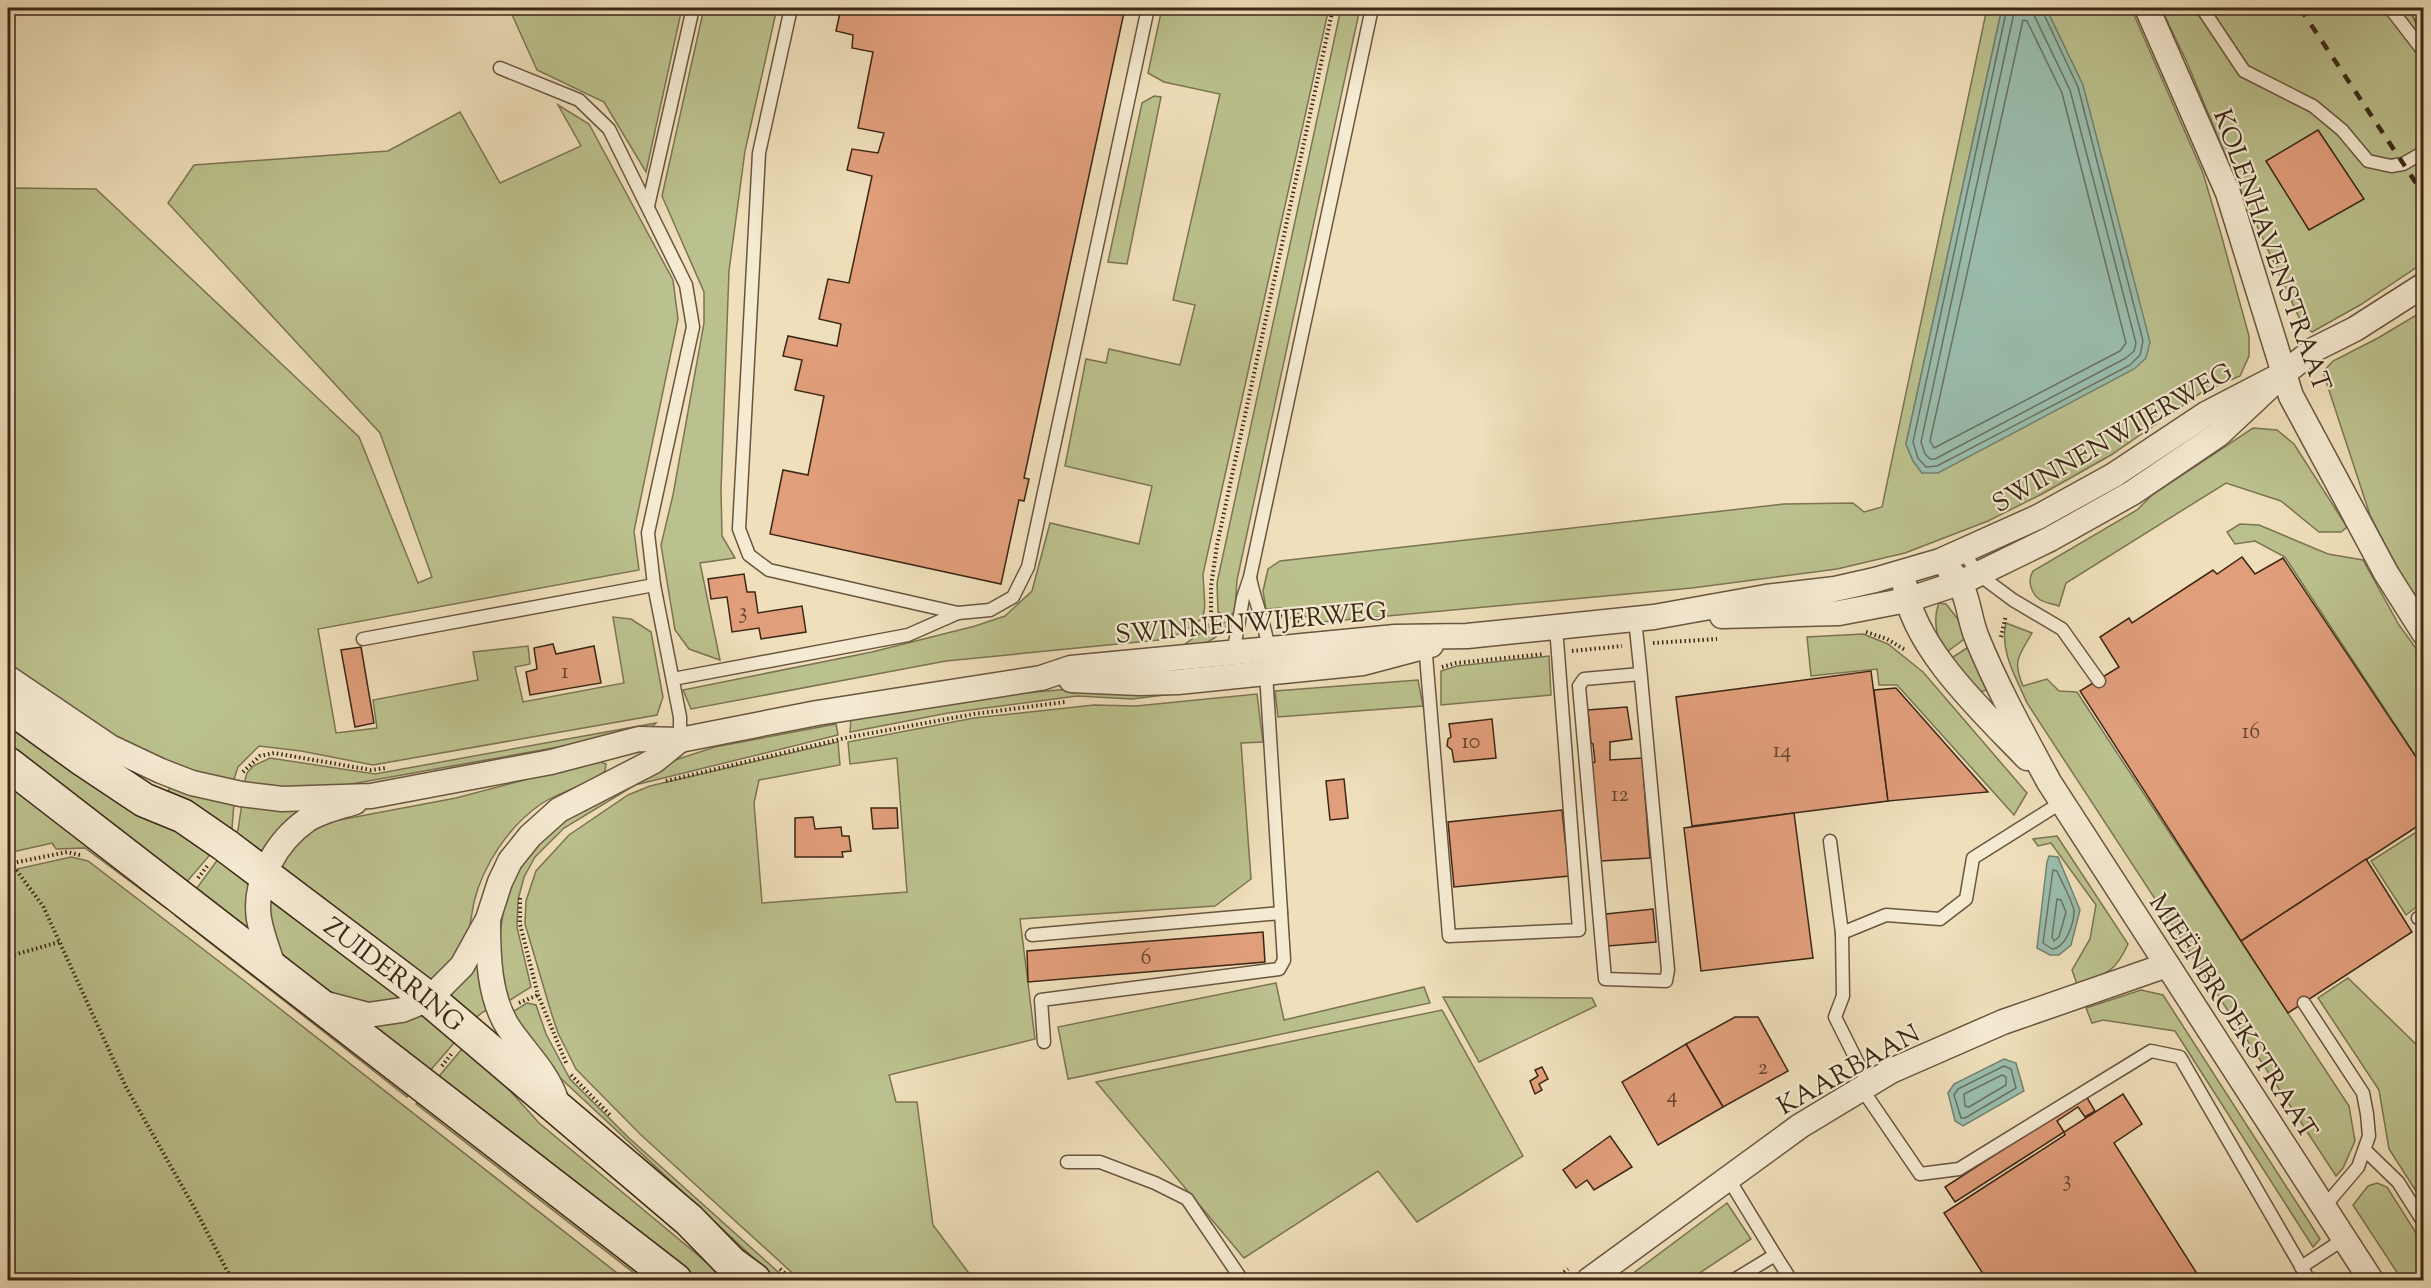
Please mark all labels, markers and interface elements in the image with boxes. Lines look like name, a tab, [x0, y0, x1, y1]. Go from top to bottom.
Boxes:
street label: KOLENHAVENSTRAAT	[2202, 104, 2339, 397]
street label: SWINNENWIJERWEG	[1986, 355, 2240, 523]
street label: SWINNENWIJERWEG	[1114, 594, 1389, 655]
house number: 3	[739, 597, 747, 629]
house number: 1	[561, 657, 569, 689]
house number: 16	[2242, 717, 2260, 749]
house number: 10	[1462, 727, 1480, 759]
house number: 14	[1773, 736, 1791, 768]
house number: 12	[1611, 780, 1629, 812]
street label: MIEËNBROEKSTRAAT	[2139, 887, 2325, 1147]
street label: ZUIDERRING	[315, 910, 471, 1042]
house number: 6	[1141, 943, 1151, 975]
street label: KAARBAAN	[1771, 1017, 1927, 1126]
house number: 2	[1758, 1053, 1768, 1085]
house number: 4	[1666, 1081, 1678, 1113]
house number: 3	[2063, 1165, 2071, 1197]

